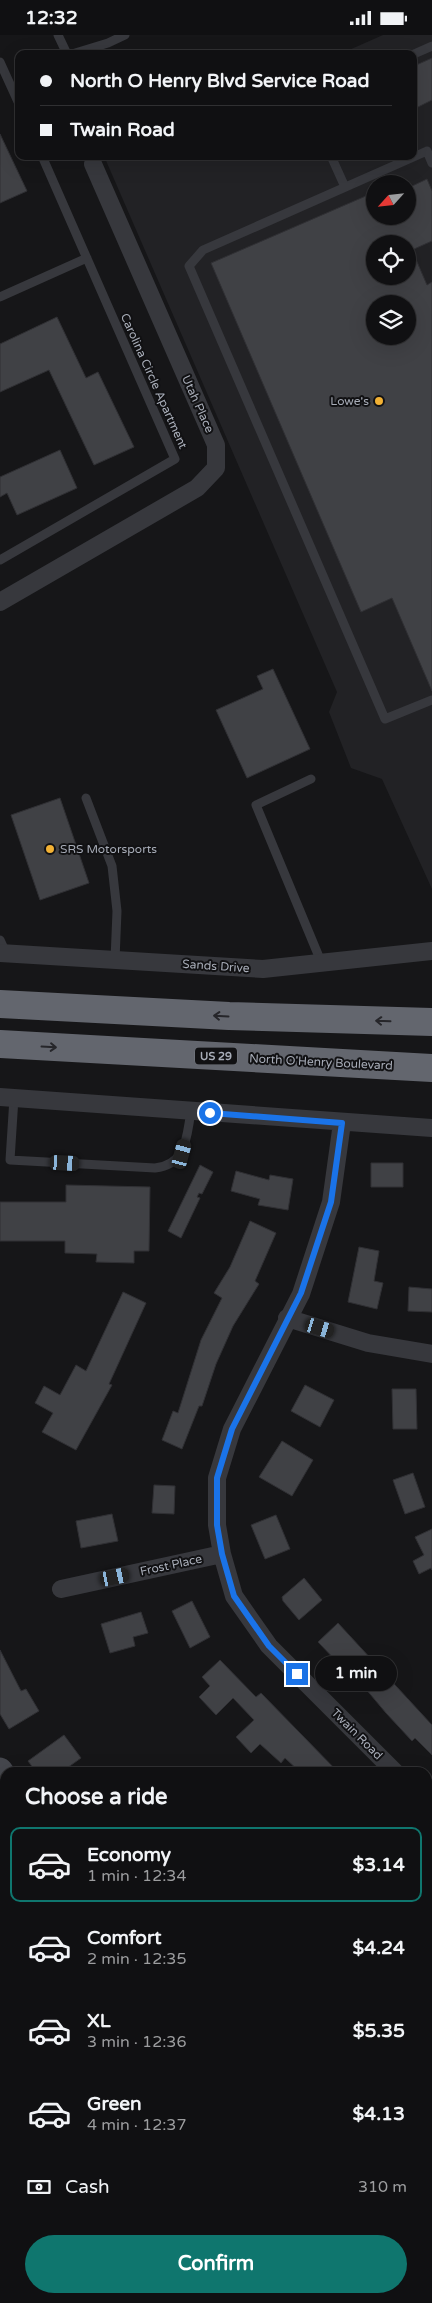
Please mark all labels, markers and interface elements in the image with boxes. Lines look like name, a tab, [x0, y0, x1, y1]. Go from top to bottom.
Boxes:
text: 12:32	[25, 7, 78, 29]
text: North O Henry Blvd Service Road	[70, 70, 369, 92]
text: Twain Road	[70, 119, 175, 141]
north arrow	[366, 175, 416, 225]
map controls	[366, 175, 416, 345]
button: locate	[366, 235, 416, 285]
button: layers	[366, 295, 416, 345]
street label: Carolina Circle Apartment	[118, 311, 190, 451]
street label: Utah Place	[179, 373, 217, 435]
place label: Lowe's	[330, 394, 369, 408]
marker: Lowe's	[373, 395, 385, 407]
place label: SRS Motorsports	[60, 842, 157, 856]
marker: SRS Motorsports	[44, 843, 56, 855]
street label: Sands Drive	[182, 957, 250, 975]
one-way arrow	[213, 1011, 229, 1020]
one-way arrow	[376, 1016, 392, 1025]
one-way arrow	[40, 1043, 56, 1052]
road number: US 29	[195, 1047, 237, 1065]
street label: North O'Henry Boulevard	[249, 1051, 393, 1073]
route start	[199, 1102, 221, 1124]
car	[170, 1138, 193, 1170]
car	[49, 1155, 80, 1171]
car	[303, 1316, 336, 1340]
street label: Frost Place	[139, 1552, 203, 1578]
car	[98, 1567, 131, 1587]
callout: 1 min	[314, 1657, 397, 1691]
route end	[286, 1663, 308, 1685]
text: 1 min	[335, 1663, 377, 1683]
street label: Twain Road	[329, 1706, 385, 1762]
text: Choose a ride	[25, 1784, 168, 1810]
icon: car	[27, 1842, 72, 1887]
text: Economy	[87, 1844, 171, 1866]
text: $3.14	[353, 1854, 405, 1876]
text: 1 min · 12:34	[87, 1866, 186, 1886]
icon: car	[27, 1925, 72, 1970]
text: Comfort	[87, 1927, 161, 1949]
text: $4.24	[353, 1937, 405, 1959]
text: 2 min · 12:35	[87, 1949, 186, 1969]
icon: car	[27, 2008, 72, 2053]
text: XL	[87, 2010, 111, 2032]
text: $5.35	[353, 2020, 405, 2042]
text: 3 min · 12:36	[87, 2032, 186, 2052]
icon: car	[27, 2091, 72, 2136]
text: Green	[87, 2093, 141, 2115]
text: $4.13	[353, 2103, 405, 2125]
text: 4 min · 12:37	[87, 2115, 186, 2135]
icon: cash	[25, 2173, 53, 2201]
text: Cash	[65, 2176, 110, 2198]
text: 310 m	[358, 2177, 407, 2197]
button: Confirm	[25, 2235, 407, 2293]

